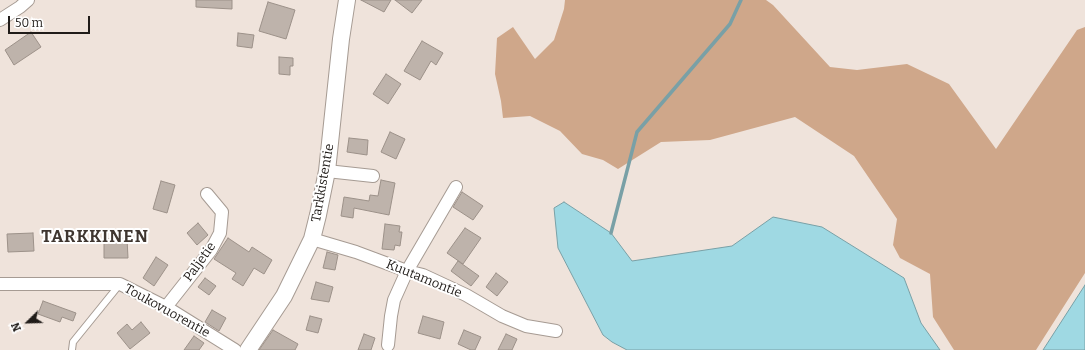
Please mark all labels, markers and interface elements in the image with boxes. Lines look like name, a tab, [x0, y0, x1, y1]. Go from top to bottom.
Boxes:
scale bar	[10, 8, 92, 34]
text: 50 m	[15, 16, 43, 30]
street label: Tarkkistentie	[308, 143, 338, 223]
district label: TARKKINEN	[41, 227, 149, 247]
street label: Paljetie	[181, 239, 219, 285]
street label: Kuutamontie	[384, 257, 464, 301]
street label: Toukovuorentie	[121, 281, 213, 341]
north arrow	[8, 302, 48, 342]
text: N	[9, 320, 24, 333]

